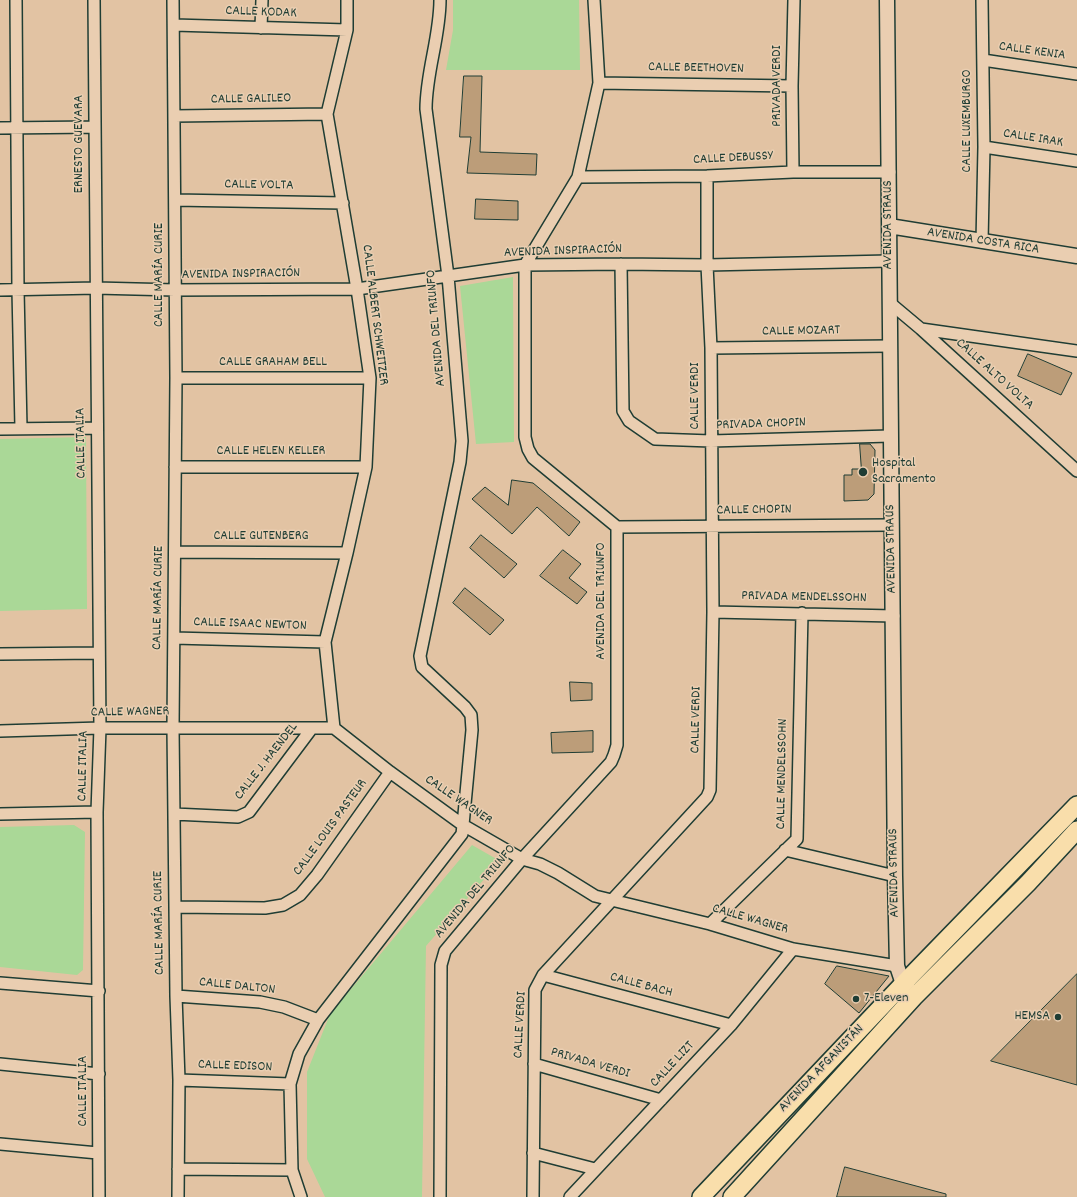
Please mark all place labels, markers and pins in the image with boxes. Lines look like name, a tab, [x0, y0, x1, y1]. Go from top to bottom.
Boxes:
place label: Hospital Sacramento	[872, 456, 936, 488]
marker: Hospital Sacramento	[857, 466, 869, 478]
place label: 7-Eleven	[864, 991, 908, 1007]
marker: 7-Eleven	[851, 994, 861, 1004]
place label: HEMSA	[1014, 1009, 1050, 1025]
marker: HEMSA	[1053, 1012, 1063, 1022]

